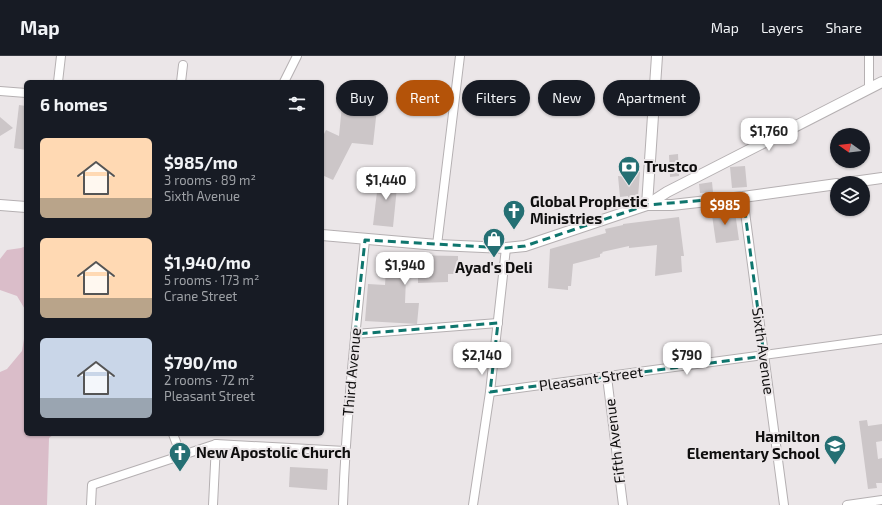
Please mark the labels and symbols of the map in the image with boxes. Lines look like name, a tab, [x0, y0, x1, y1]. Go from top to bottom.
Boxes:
pin: $1,760	[736, 118, 802, 152]
north arrow	[830, 128, 870, 168]
bank icon: Trustco	[616, 154, 642, 187]
place label: Trustco	[644, 157, 698, 175]
pin: $1,440	[353, 167, 419, 201]
place label: Global Prophetic Ministries	[530, 192, 648, 227]
pin: $985	[701, 192, 749, 226]
church icon: Global Prophetic Ministries	[501, 198, 527, 231]
shop icon: Ayad's Deli	[481, 226, 507, 259]
pin: $1,940	[372, 252, 438, 286]
place label: Ayad's Deli	[455, 258, 533, 277]
street label: Sixth Avenue	[749, 306, 779, 396]
street label: Third Avenue	[338, 327, 364, 417]
pin: $2,140	[449, 342, 515, 376]
pin: $790	[663, 342, 711, 376]
street label: Pleasant Street	[538, 362, 644, 394]
street label: Fifth Avenue	[600, 398, 628, 484]
place label: Hamilton Elementary School	[687, 427, 820, 463]
school or university icon: Hamilton Elementary School	[822, 433, 848, 466]
church icon: New Apostolic Church	[167, 440, 193, 473]
place label: New Apostolic Church	[196, 443, 351, 461]

